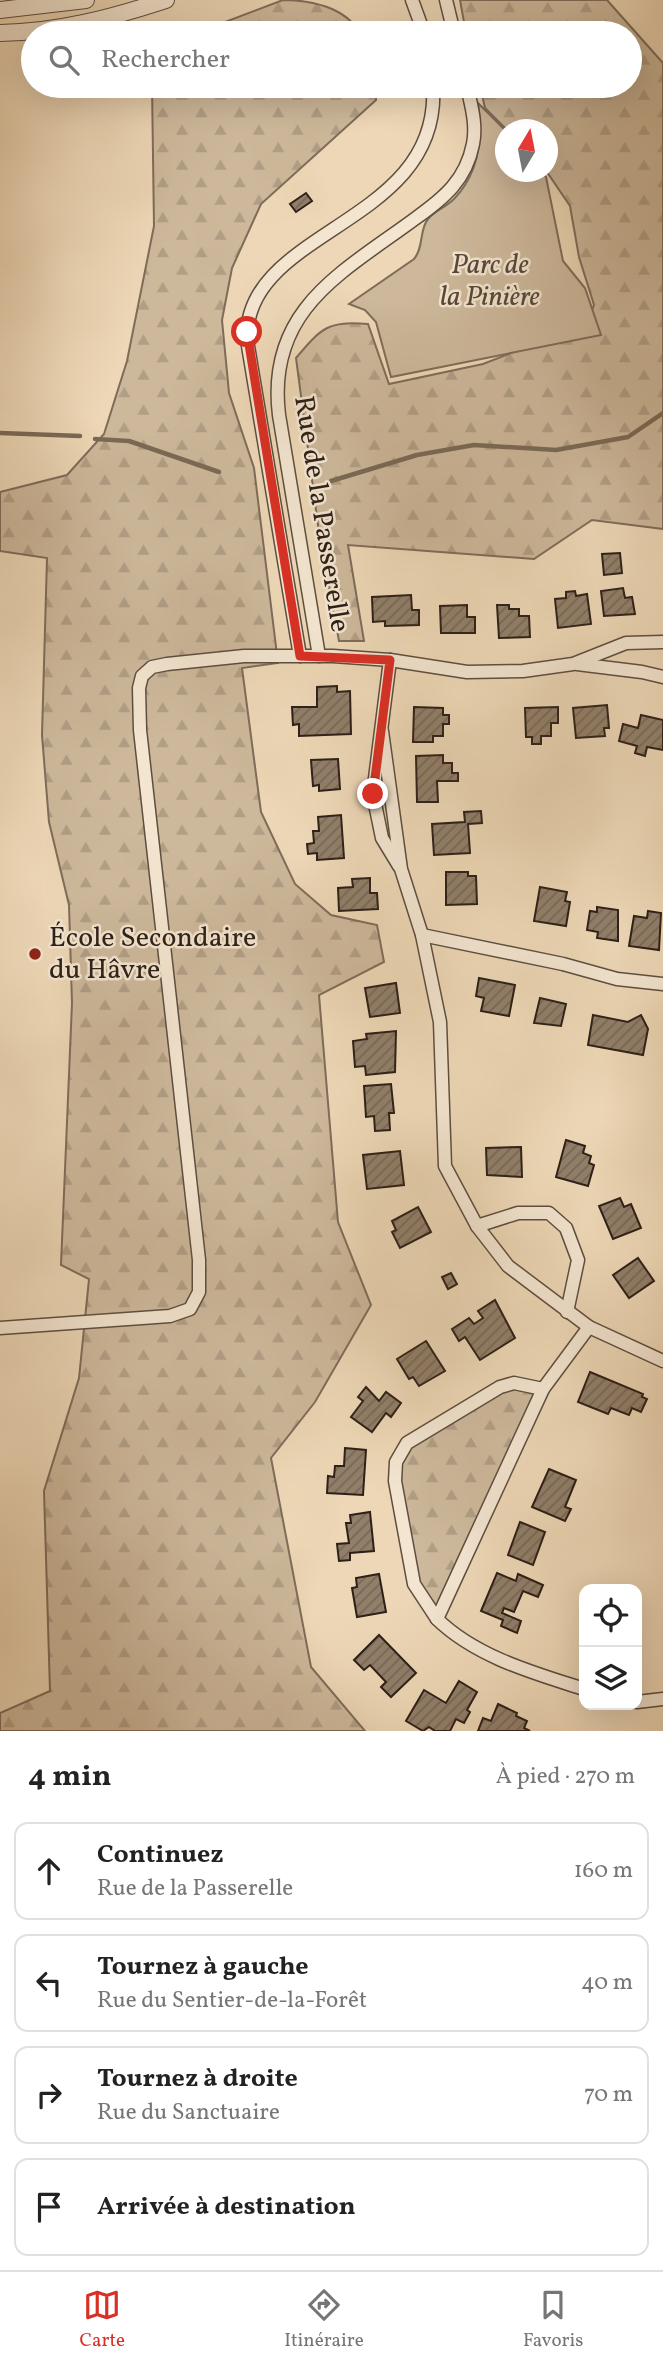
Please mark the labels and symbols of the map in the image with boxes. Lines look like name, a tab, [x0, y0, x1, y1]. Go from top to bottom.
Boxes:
north arrow	[495, 119, 558, 182]
park label: Parc de la Pinière	[440, 246, 540, 317]
route start	[231, 316, 262, 347]
street label: Rue de la Passerelle	[283, 393, 359, 635]
route end	[357, 778, 388, 809]
place label: École Secondaire du Hâvre	[49, 919, 256, 990]
marker: École Secondaire du Hâvre	[27, 946, 43, 962]

